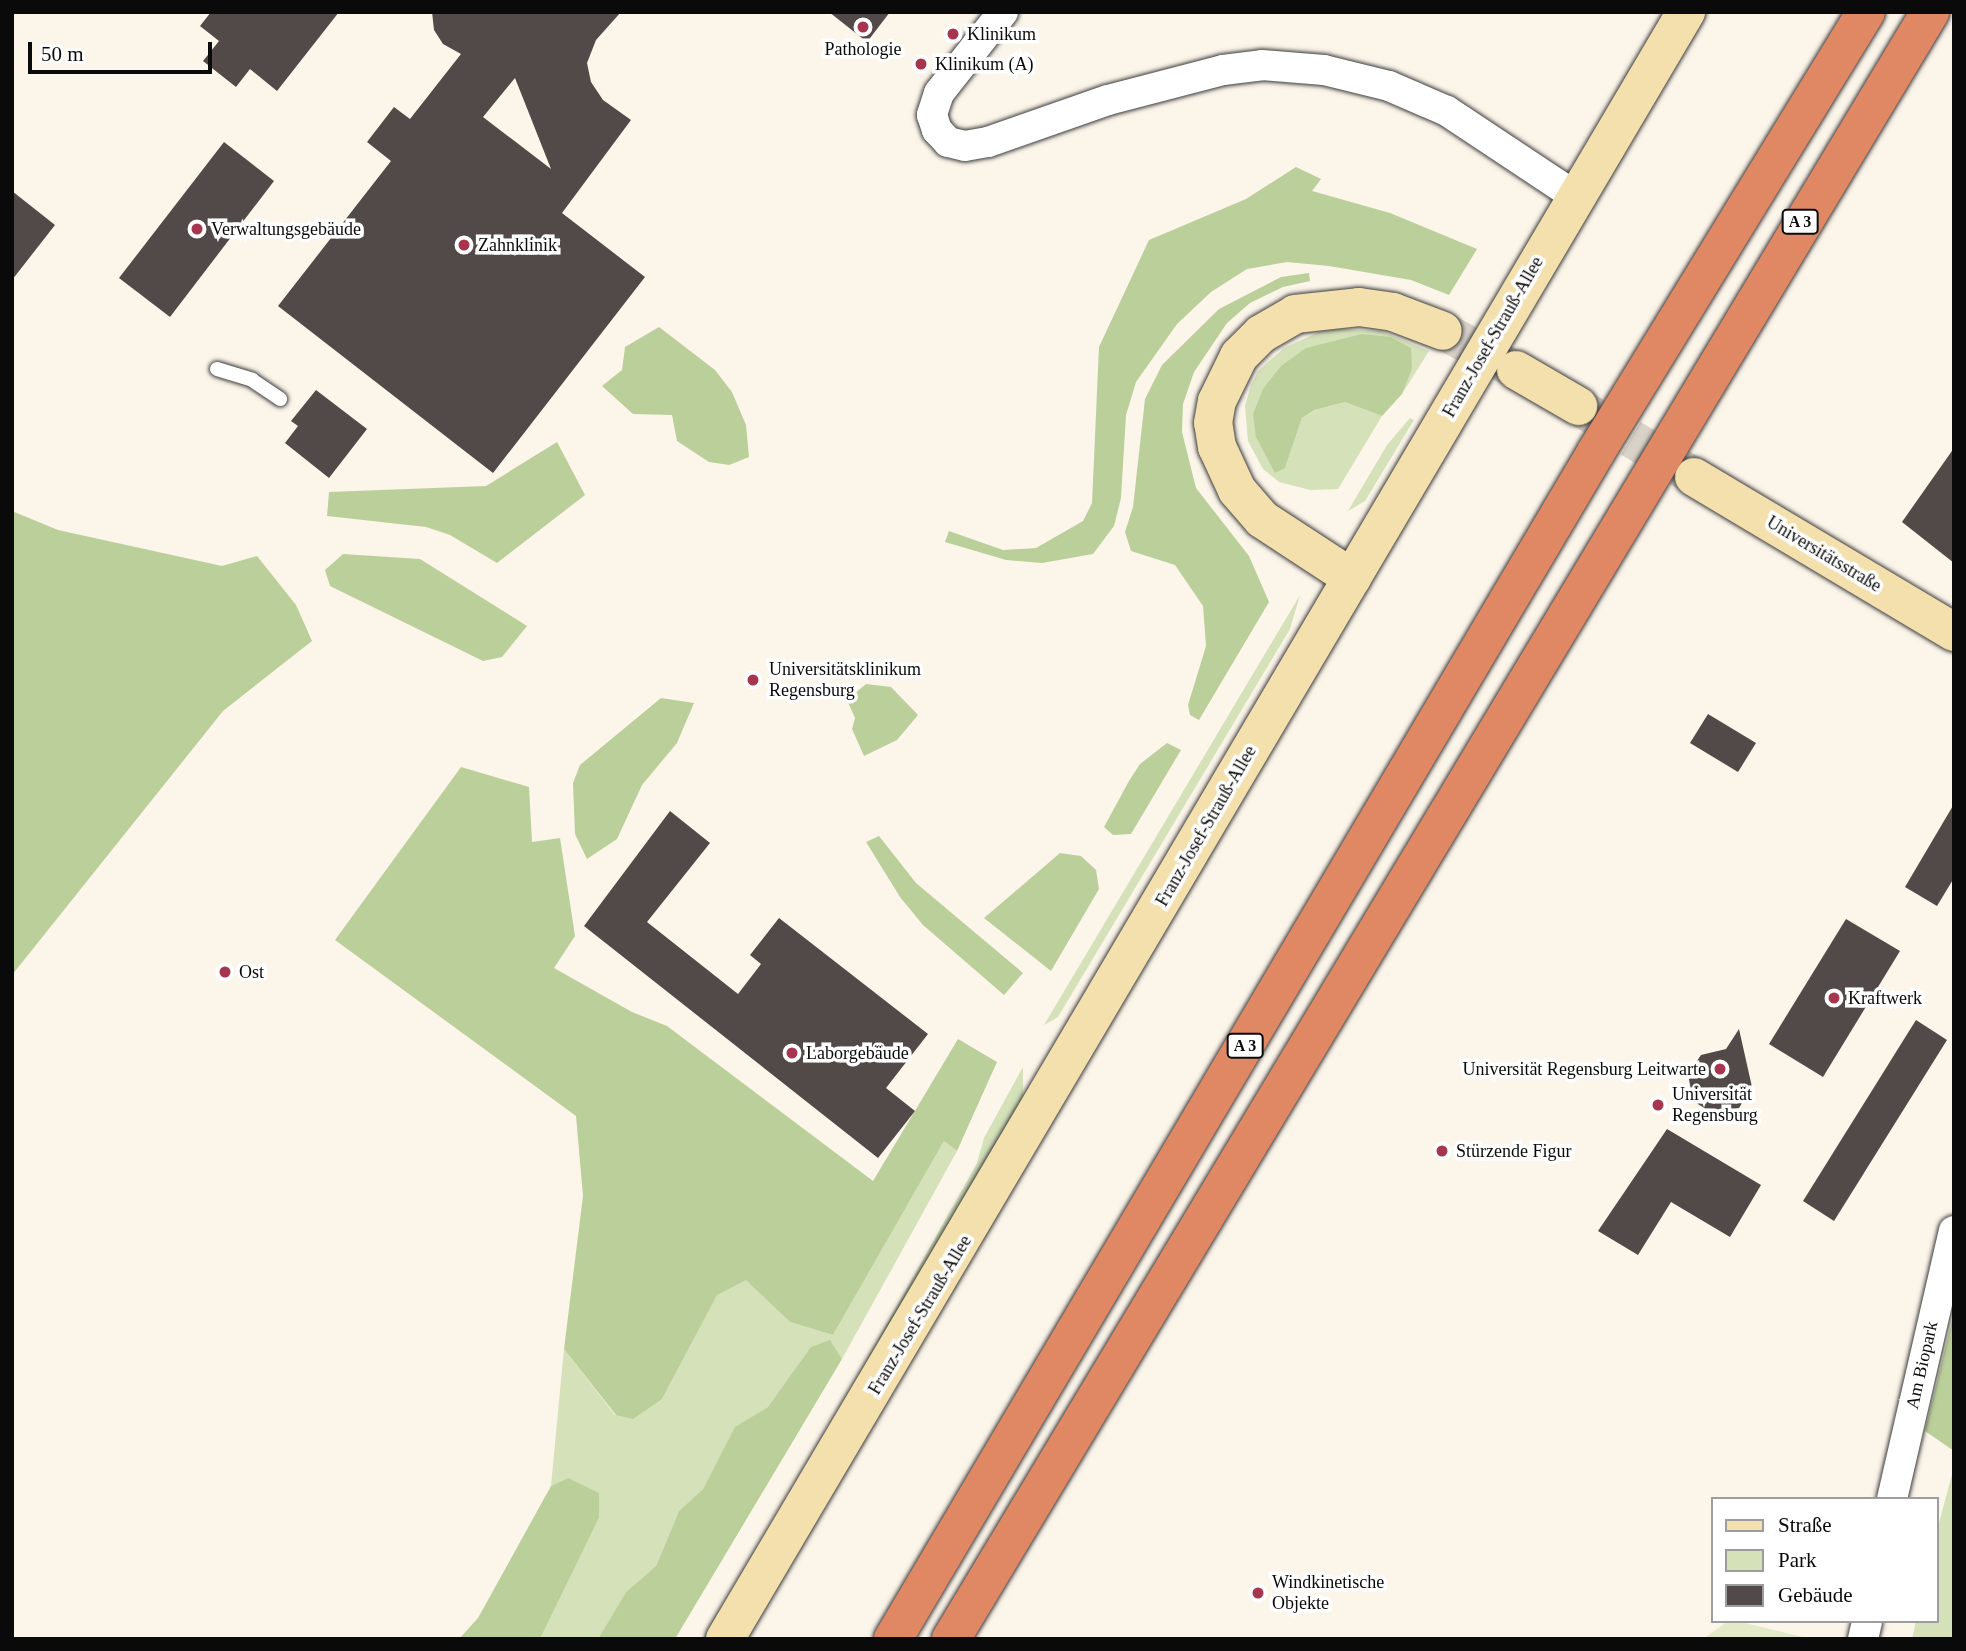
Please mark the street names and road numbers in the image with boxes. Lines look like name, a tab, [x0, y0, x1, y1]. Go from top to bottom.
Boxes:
road number: A 3	[1781, 210, 1819, 234]
street label: Franz-Josef-Strauß-Allee	[1438, 253, 1548, 421]
street label: Universitätsstraße	[1763, 511, 1885, 597]
street label: Franz-Josef-Strauß-Allee	[1151, 742, 1261, 910]
road number: A 3	[1226, 1034, 1264, 1058]
street label: Franz-Josef-Strauß-Allee	[864, 1231, 976, 1399]
street label: Am Biopark	[1901, 1319, 1943, 1411]

